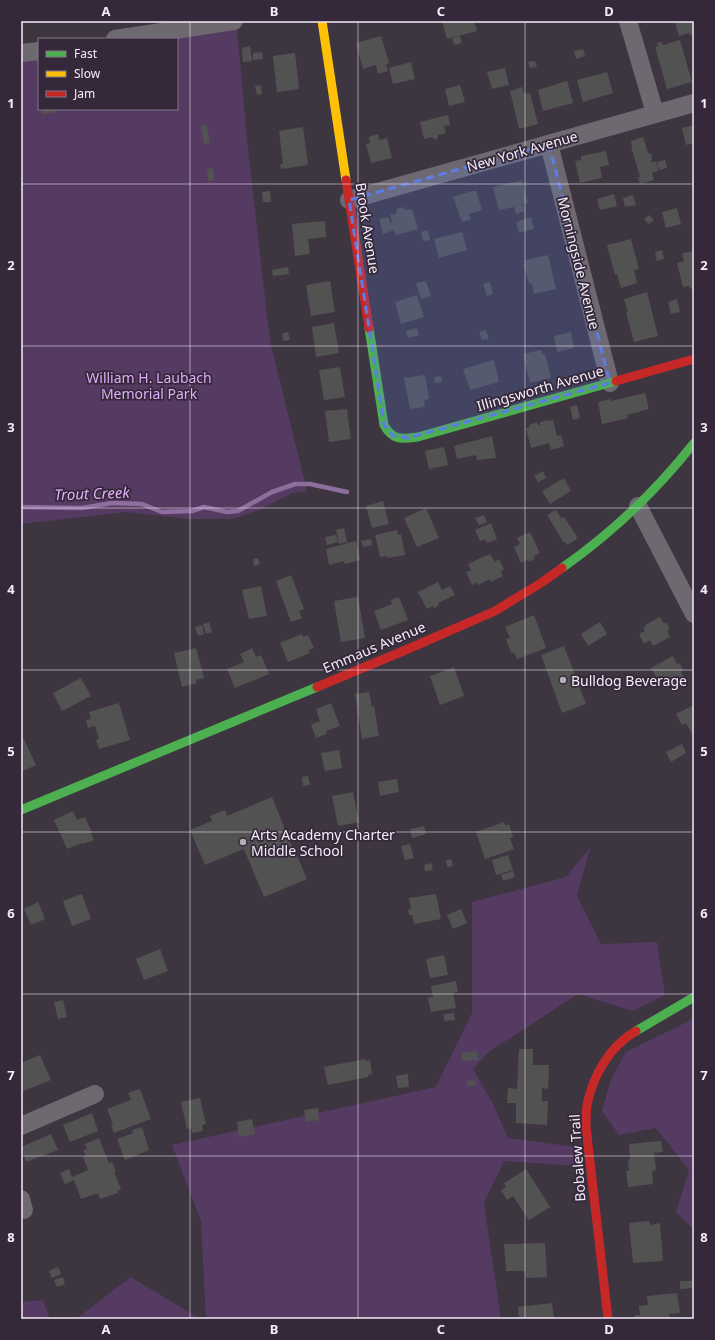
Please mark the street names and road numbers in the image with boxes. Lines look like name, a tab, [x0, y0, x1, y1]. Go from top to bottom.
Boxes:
street label: New York Avenue	[464, 126, 580, 176]
street label: Brook Avenue	[351, 181, 385, 275]
street label: Morningside Avenue	[553, 195, 605, 331]
street label: Illingsworth Avenue	[474, 361, 606, 415]
street label: Emmaus Avenue	[320, 617, 428, 677]
street label: Bobalew Trail	[564, 1114, 590, 1202]

